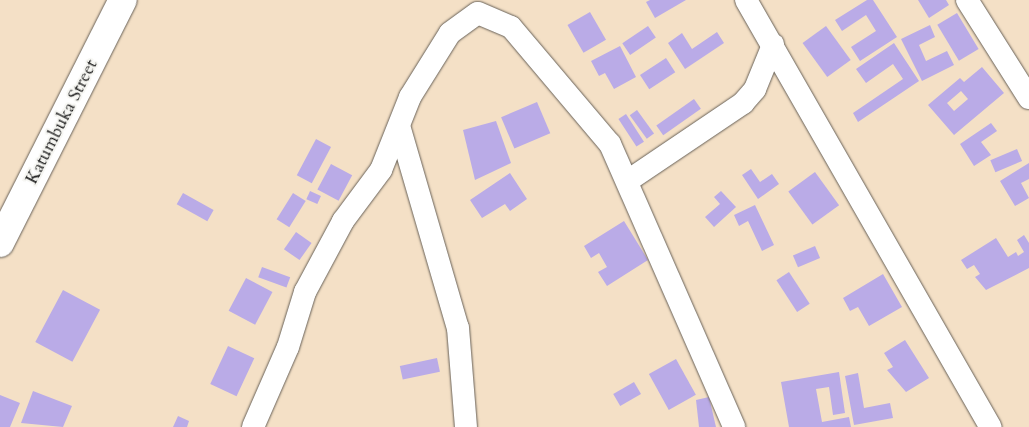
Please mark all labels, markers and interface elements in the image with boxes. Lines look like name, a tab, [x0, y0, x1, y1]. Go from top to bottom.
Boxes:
street label: Katumbuka Street	[21, 56, 103, 188]

